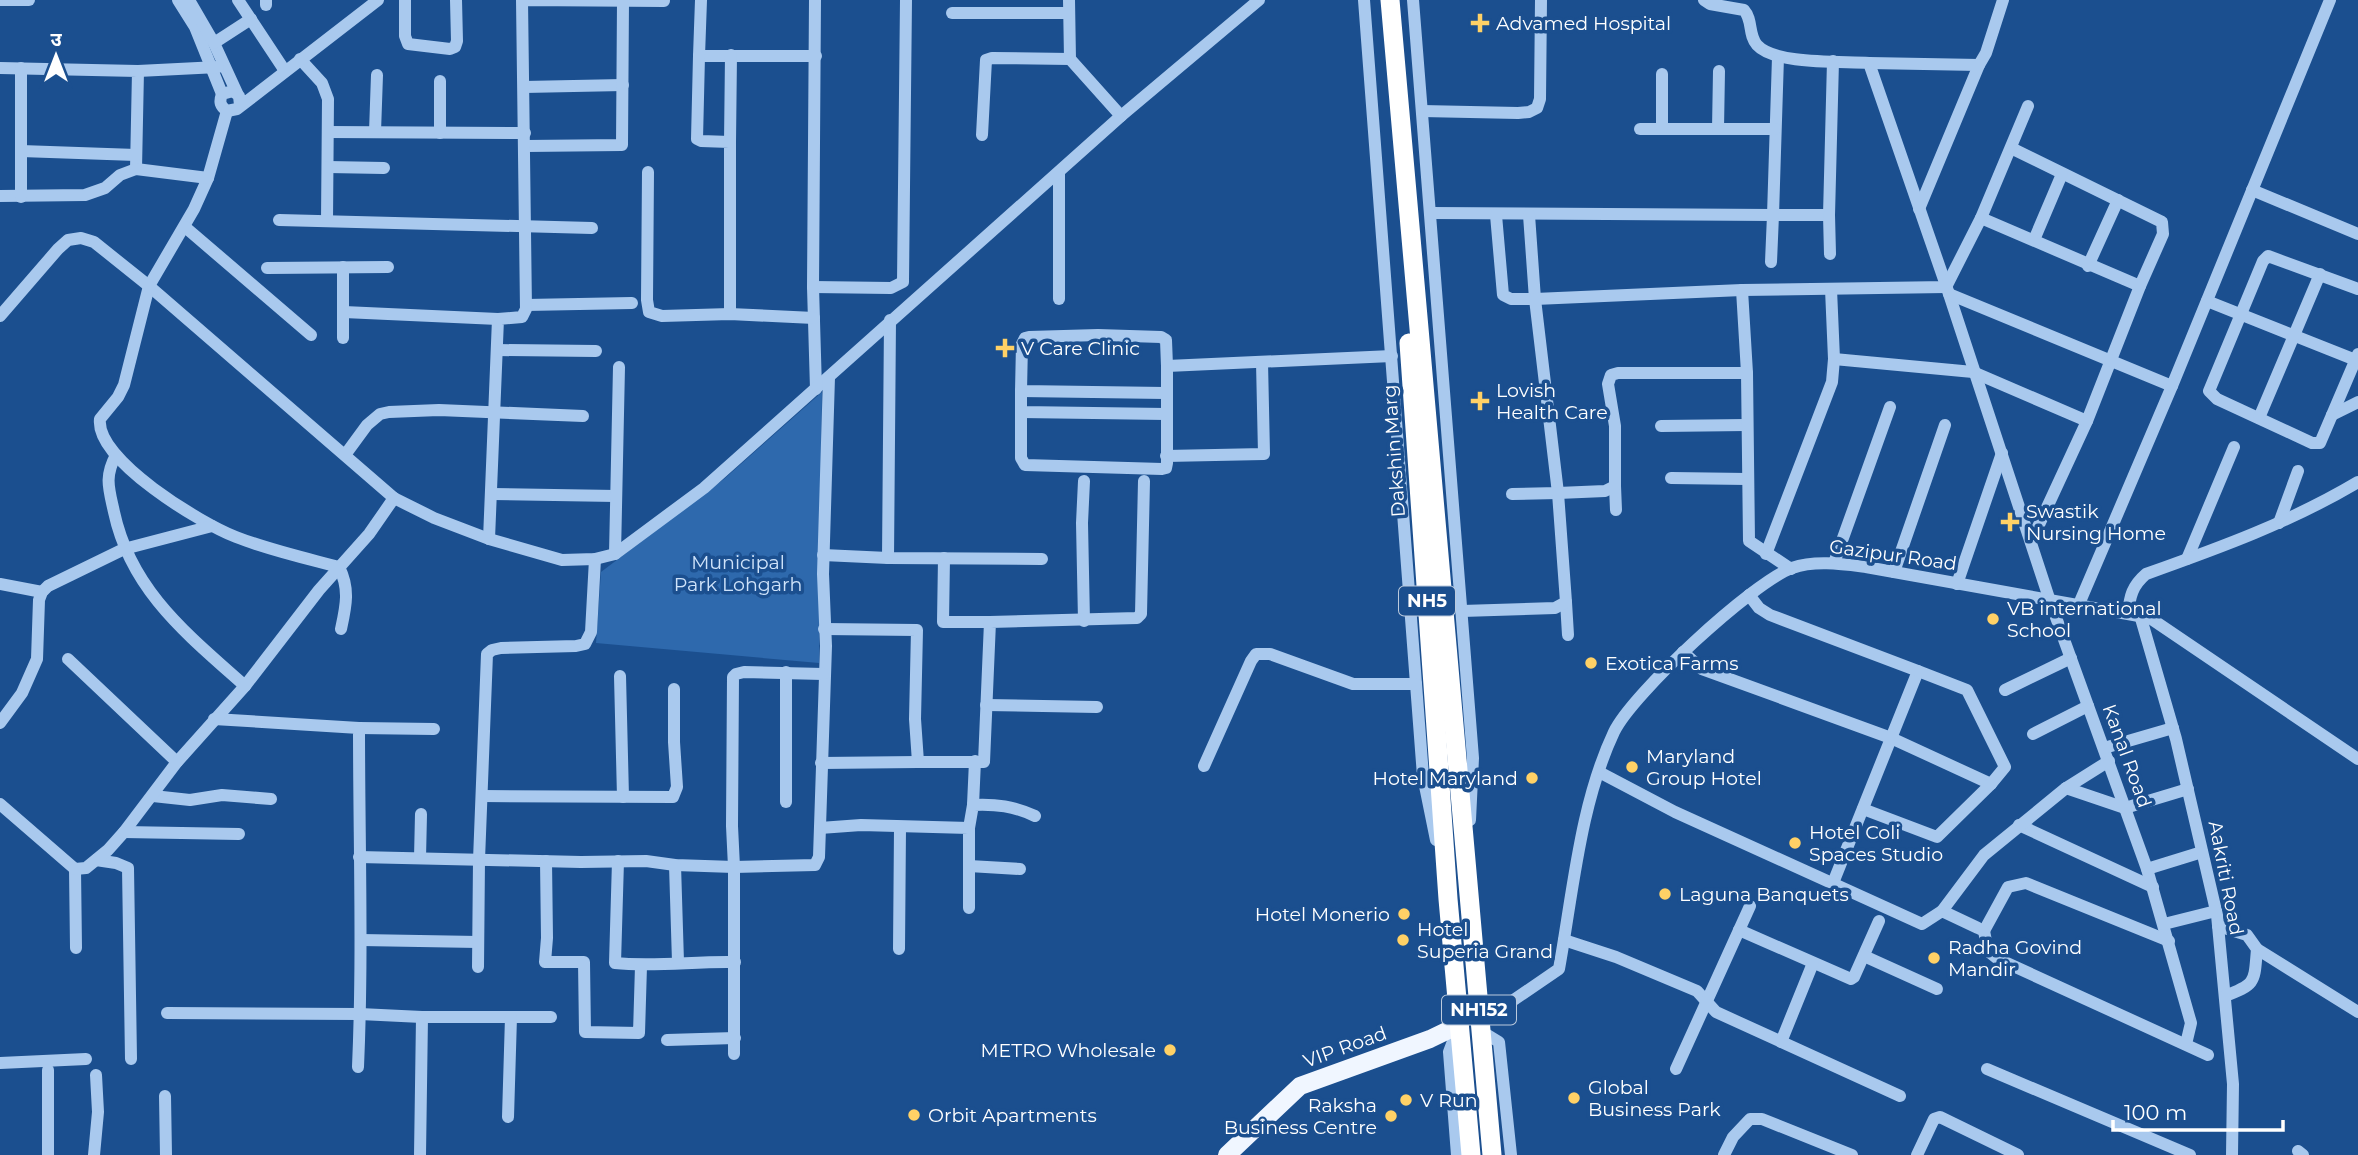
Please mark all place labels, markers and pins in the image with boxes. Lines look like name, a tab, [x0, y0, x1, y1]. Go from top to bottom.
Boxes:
place label: Advamed Hospital	[1496, 12, 1671, 35]
marker: Advamed Hospital	[1470, 13, 1490, 33]
place label: V Care Clinic	[1021, 337, 1140, 360]
marker: V Care Clinic	[995, 338, 1015, 358]
place label: Lovish Health Care	[1496, 379, 1608, 424]
marker: Lovish Health Care	[1470, 391, 1490, 411]
place label: Swastik Nursing Home	[2026, 500, 2166, 545]
marker: Swastik Nursing Home	[2000, 512, 2020, 532]
place label: VB international School	[2007, 597, 2162, 642]
marker: VB international School	[1985, 611, 2001, 627]
place label: Exotica Farms	[1605, 652, 1739, 675]
marker: Exotica Farms	[1583, 655, 1599, 671]
place label: Maryland Group Hotel	[1646, 745, 1762, 790]
marker: Maryland Group Hotel	[1624, 759, 1640, 775]
place label: Hotel Maryland	[1373, 767, 1518, 790]
marker: Hotel Maryland	[1524, 770, 1540, 786]
place label: Hotel Coli Spaces Studio	[1809, 821, 1943, 866]
marker: Hotel Coli Spaces Studio	[1787, 835, 1803, 851]
place label: Laguna Banquets	[1679, 883, 1849, 906]
marker: Laguna Banquets	[1657, 886, 1673, 902]
place label: Hotel Monerio	[1255, 903, 1390, 926]
marker: Hotel Monerio	[1396, 906, 1412, 922]
place label: Hotel Superia Grand	[1417, 918, 1553, 963]
marker: Hotel Superia Grand	[1395, 932, 1411, 948]
place label: Radha Govind Mandir	[1948, 936, 2082, 981]
marker: Radha Govind Mandir	[1926, 950, 1942, 966]
place label: METRO Wholesale	[980, 1039, 1156, 1062]
marker: METRO Wholesale	[1162, 1042, 1178, 1058]
place label: Global Business Park	[1588, 1076, 1721, 1121]
place label: V Run	[1420, 1089, 1478, 1112]
marker: Global Business Park	[1566, 1090, 1582, 1106]
marker: V Run	[1398, 1092, 1414, 1108]
place label: Raksha Business Centre	[1224, 1094, 1377, 1139]
place label: Orbit Apartments	[928, 1104, 1097, 1127]
marker: Orbit Apartments	[906, 1107, 922, 1123]
marker: Raksha Business Centre	[1383, 1108, 1399, 1124]

